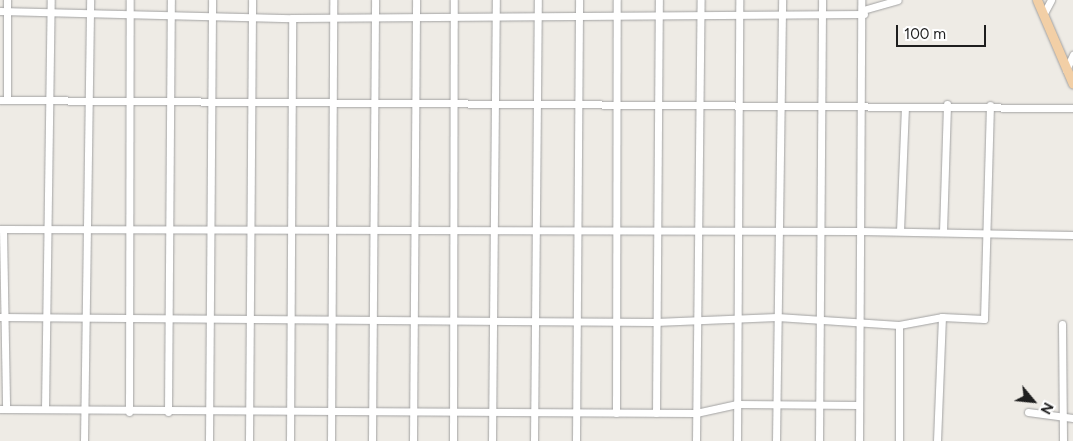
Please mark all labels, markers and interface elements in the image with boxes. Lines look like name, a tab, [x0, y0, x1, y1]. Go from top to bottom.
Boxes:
scale bar	[898, 15, 988, 47]
text: 100 m	[904, 25, 946, 43]
north arrow	[1008, 376, 1058, 426]
text: N	[1037, 399, 1057, 417]

